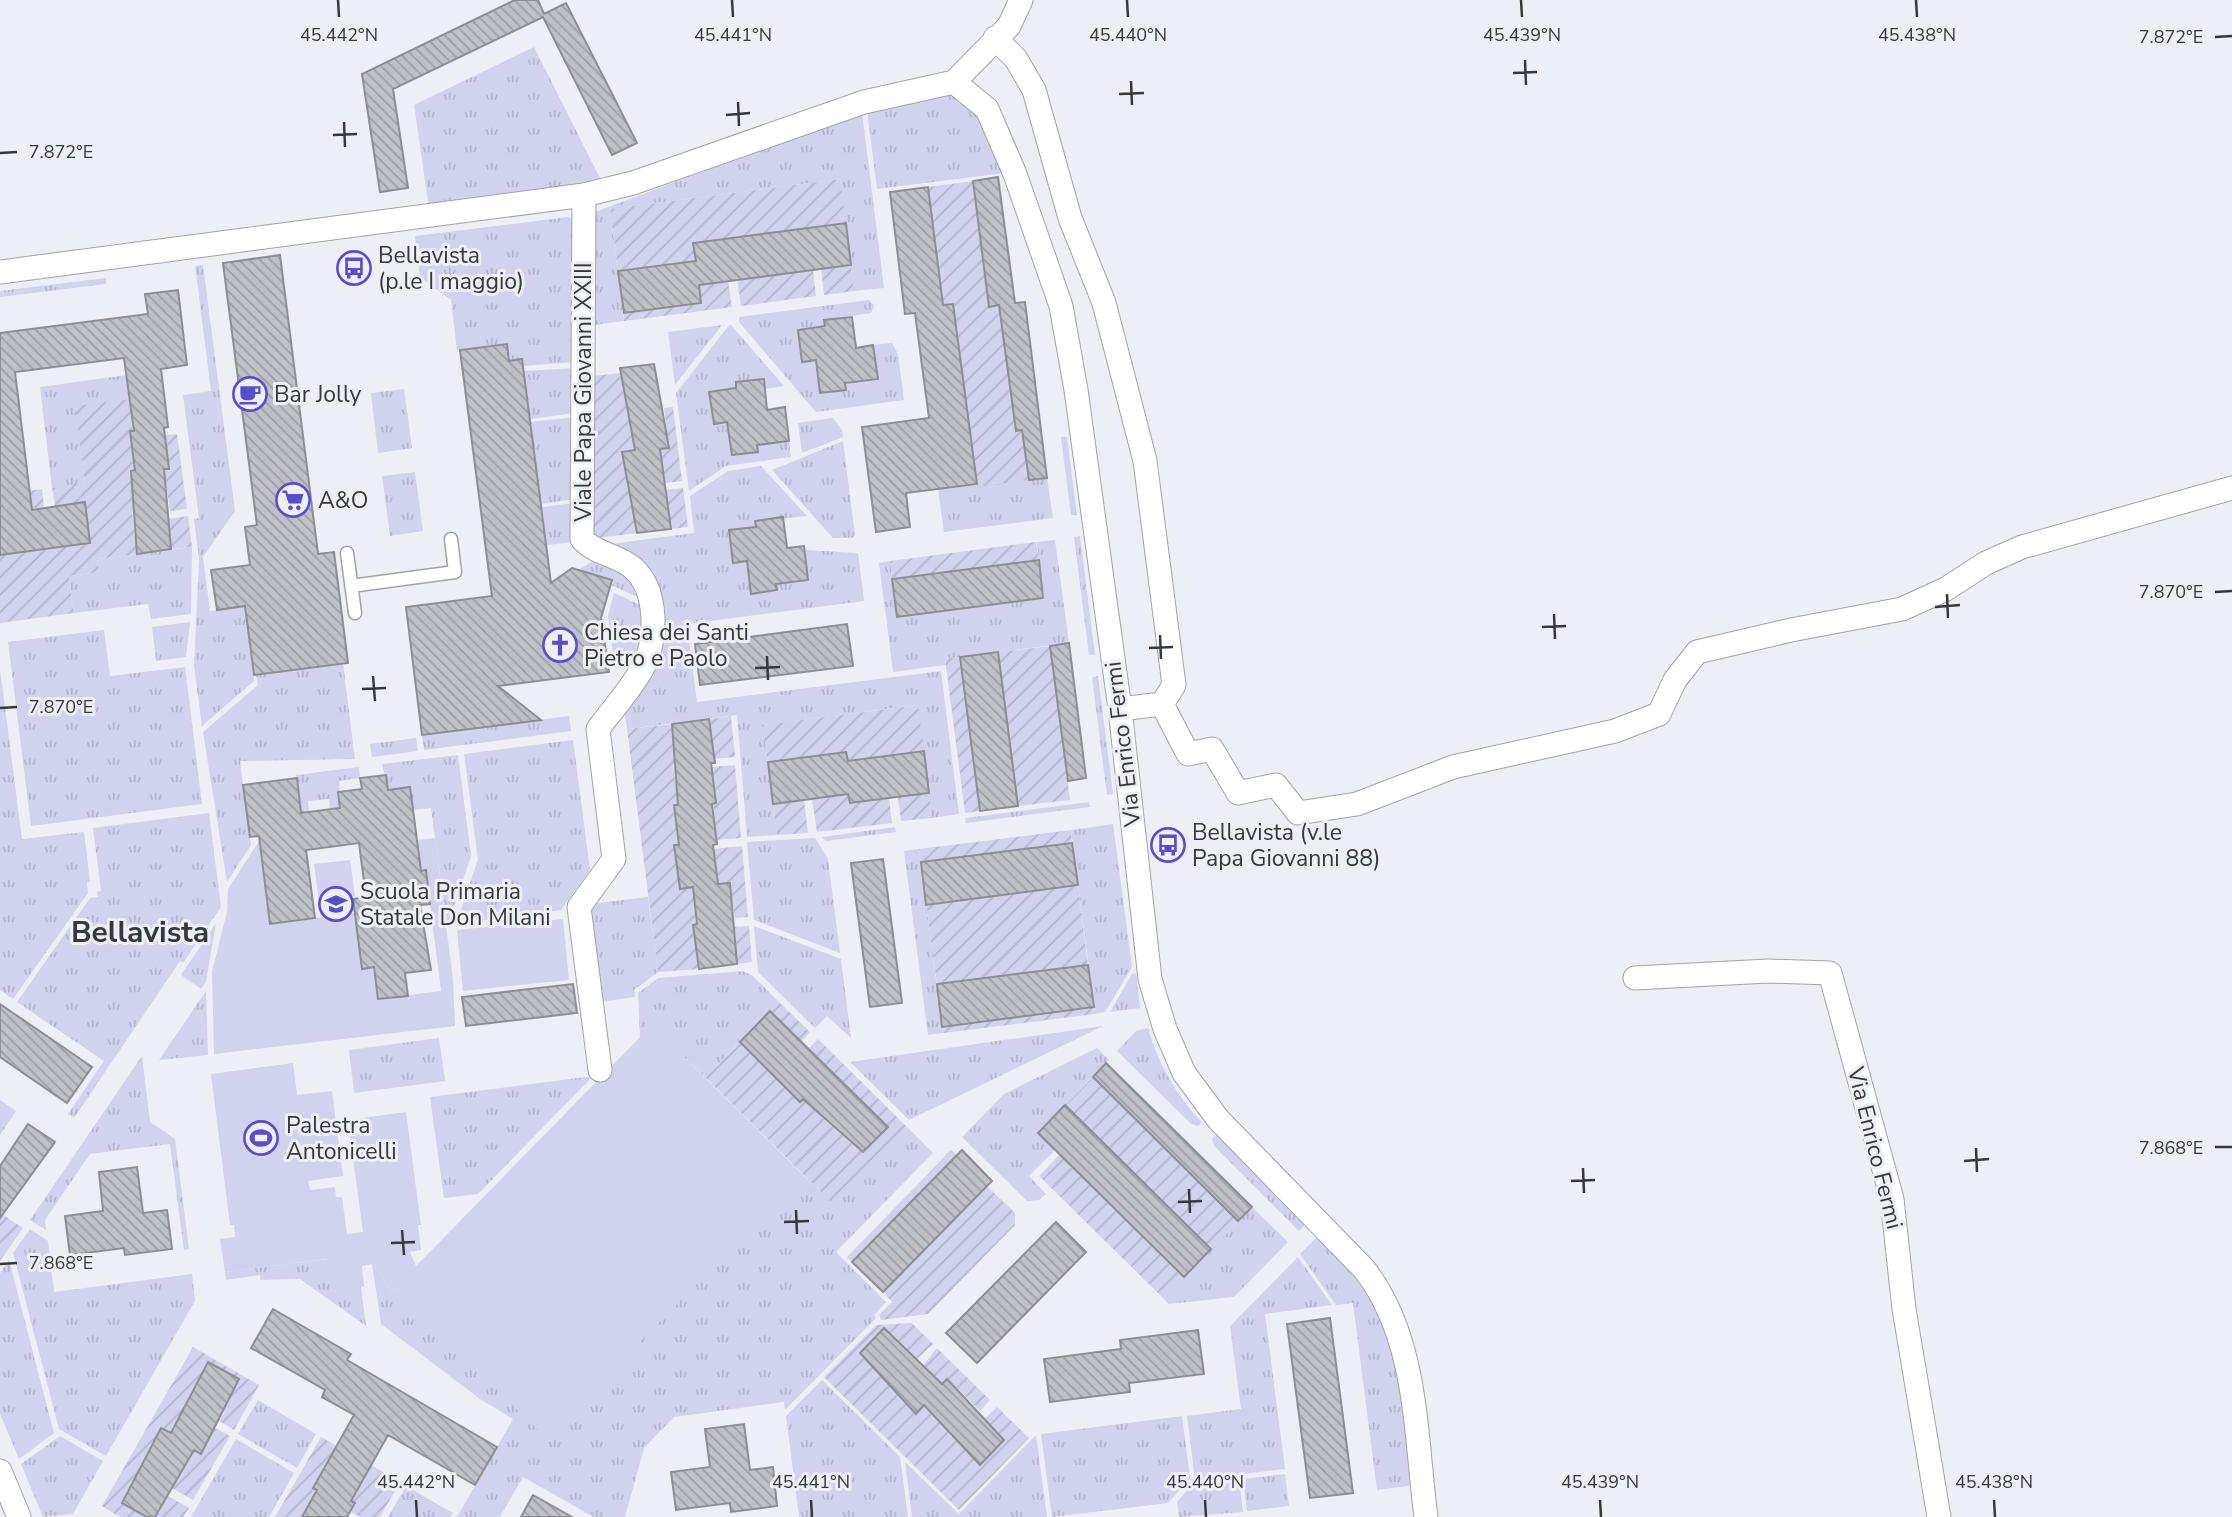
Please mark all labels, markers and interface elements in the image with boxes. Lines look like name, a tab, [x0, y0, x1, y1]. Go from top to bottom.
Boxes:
text: 45.442°N	[300, 23, 378, 47]
text: 45.441°N	[694, 23, 772, 47]
text: 45.440°N	[1089, 23, 1167, 47]
text: 45.439°N	[1483, 23, 1561, 47]
text: 45.438°N	[1878, 23, 1956, 47]
text: 7.872°E	[2139, 25, 2203, 49]
text: 7.872°E	[29, 140, 93, 164]
place label: Bellavista (p.le I maggio)	[378, 240, 524, 297]
bus stop icon: Bellavista (p.le I maggio)	[335, 249, 373, 287]
street label: Viale Papa Giovanni XXIII	[568, 262, 599, 523]
cafe icon: Bar Jolly	[231, 375, 269, 413]
place label: Bar Jolly	[274, 379, 361, 410]
supermarket icon: A&O	[274, 481, 312, 519]
place label: A&O	[318, 485, 368, 516]
text: 7.870°E	[2139, 580, 2203, 604]
place label: Chiesa dei Santi Pietro e Paolo	[584, 617, 749, 674]
church icon: Chiesa dei Santi Pietro e Paolo	[541, 626, 579, 664]
street label: Via Enrico Fermi	[1097, 660, 1149, 829]
text: 7.870°E	[29, 695, 93, 719]
place label: Bellavista (v.le Papa Giovanni 88)	[1192, 817, 1380, 874]
bus stop icon: Bellavista (v.le Papa Giovanni 88)	[1149, 826, 1187, 864]
place label: Scuola Primaria Statale Don Milani	[360, 876, 551, 933]
school or university icon: Scuola Primaria Statale Don Milani	[317, 885, 355, 923]
district label: Bellavista	[71, 912, 209, 953]
street label: Via Enrico Fermi	[1840, 1063, 1910, 1232]
place label: Palestra Antonicelli	[286, 1110, 397, 1167]
sports icon: Palestra Antonicelli	[242, 1119, 280, 1157]
text: 7.868°E	[2139, 1136, 2203, 1160]
text: 7.868°E	[29, 1251, 93, 1275]
text: 45.442°N	[377, 1470, 455, 1494]
text: 45.441°N	[772, 1470, 850, 1494]
text: 45.440°N	[1166, 1470, 1244, 1494]
text: 45.439°N	[1561, 1470, 1639, 1494]
text: 45.438°N	[1955, 1470, 2033, 1494]

